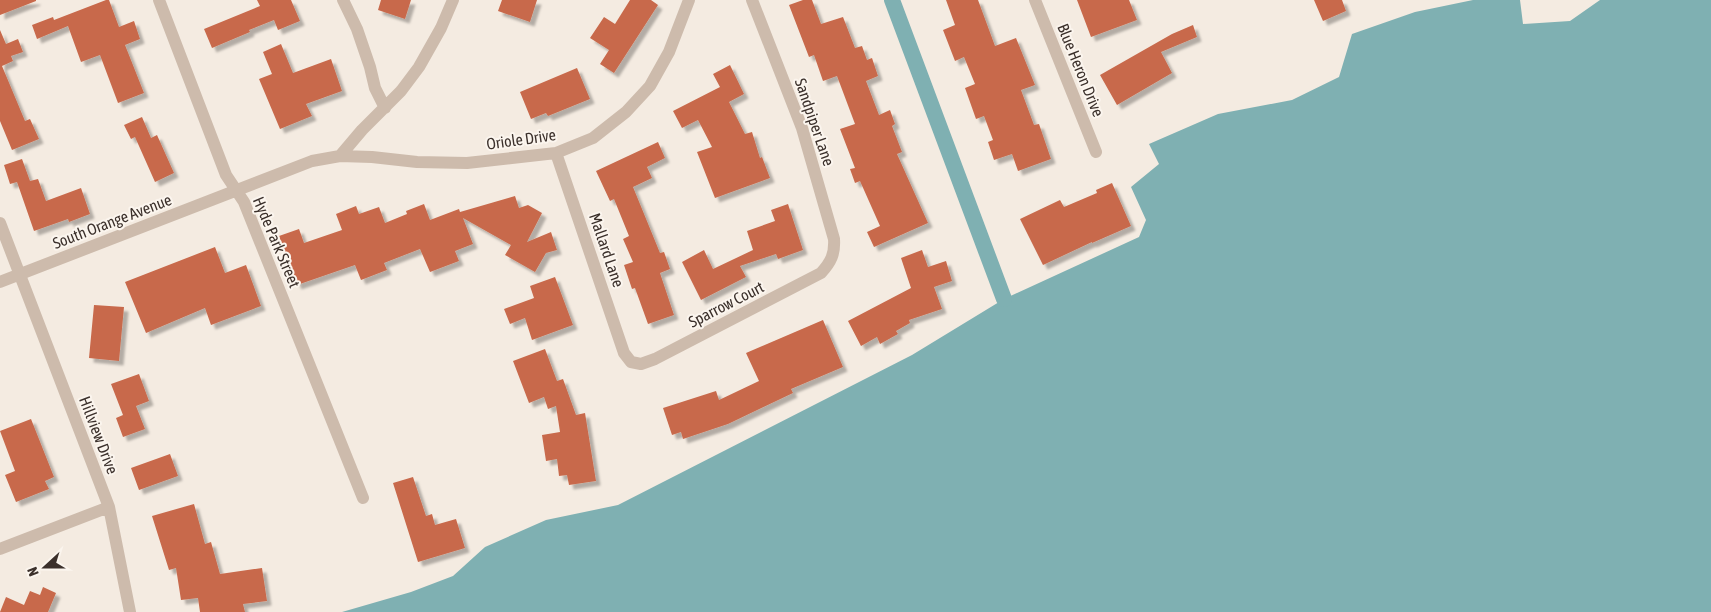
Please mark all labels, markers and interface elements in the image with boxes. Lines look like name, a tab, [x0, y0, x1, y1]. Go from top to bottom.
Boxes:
street label: Blue Heron Drive	[1054, 21, 1108, 119]
street label: Sandpiper Lane	[791, 76, 838, 168]
street label: Oriole Drive	[485, 125, 557, 153]
street label: South Orange Avenue	[50, 190, 174, 253]
street label: Hyde Park Street	[249, 194, 304, 291]
street label: Mallard Lane	[586, 211, 628, 289]
street label: Sparrow Court	[685, 277, 767, 332]
street label: Hillview Drive	[76, 394, 122, 476]
north arrow	[20, 542, 70, 592]
text: N	[24, 565, 42, 578]

